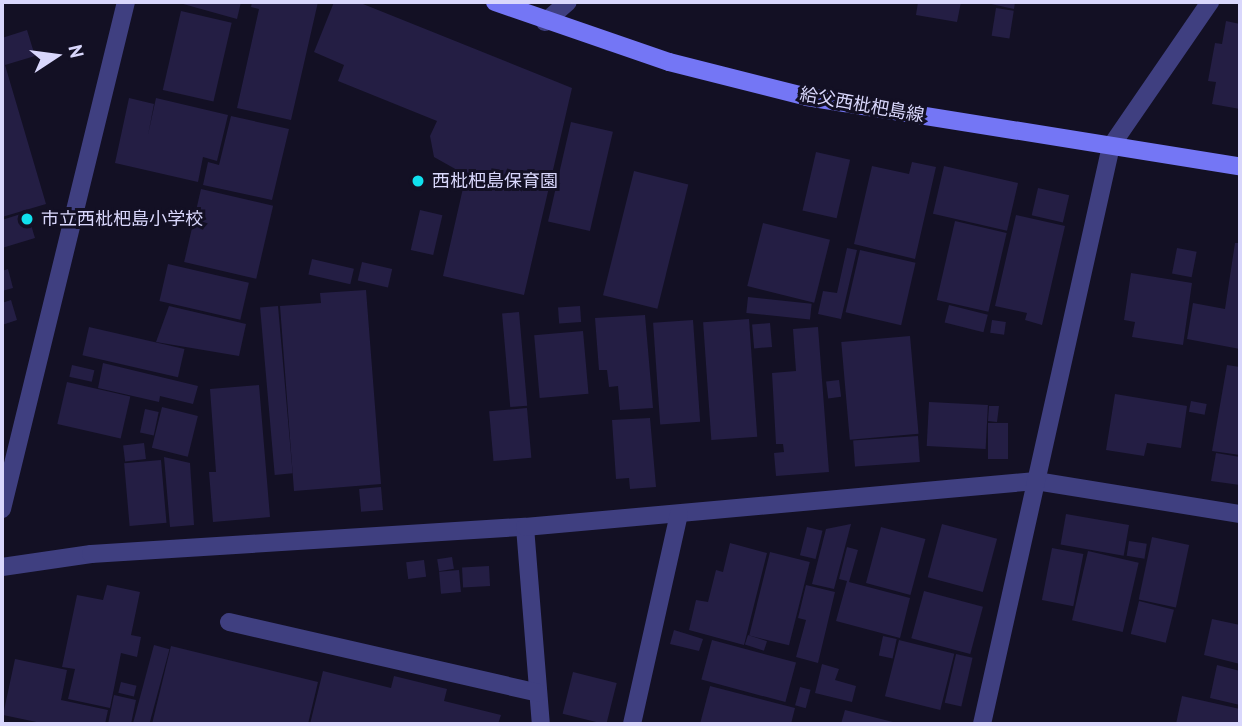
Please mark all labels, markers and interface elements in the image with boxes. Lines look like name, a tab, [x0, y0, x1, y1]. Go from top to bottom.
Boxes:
north arrow	[21, 21, 91, 91]
text: N	[63, 42, 90, 60]
street label: 給父西枇杷島線	[798, 83, 926, 127]
place label: 西枇杷島保育園	[432, 170, 558, 192]
marker: 西枇杷島保育園	[410, 173, 426, 189]
place label: 市立西枇杷島小学校	[41, 208, 203, 230]
marker: 市立西枇杷島小学校	[19, 211, 35, 227]

